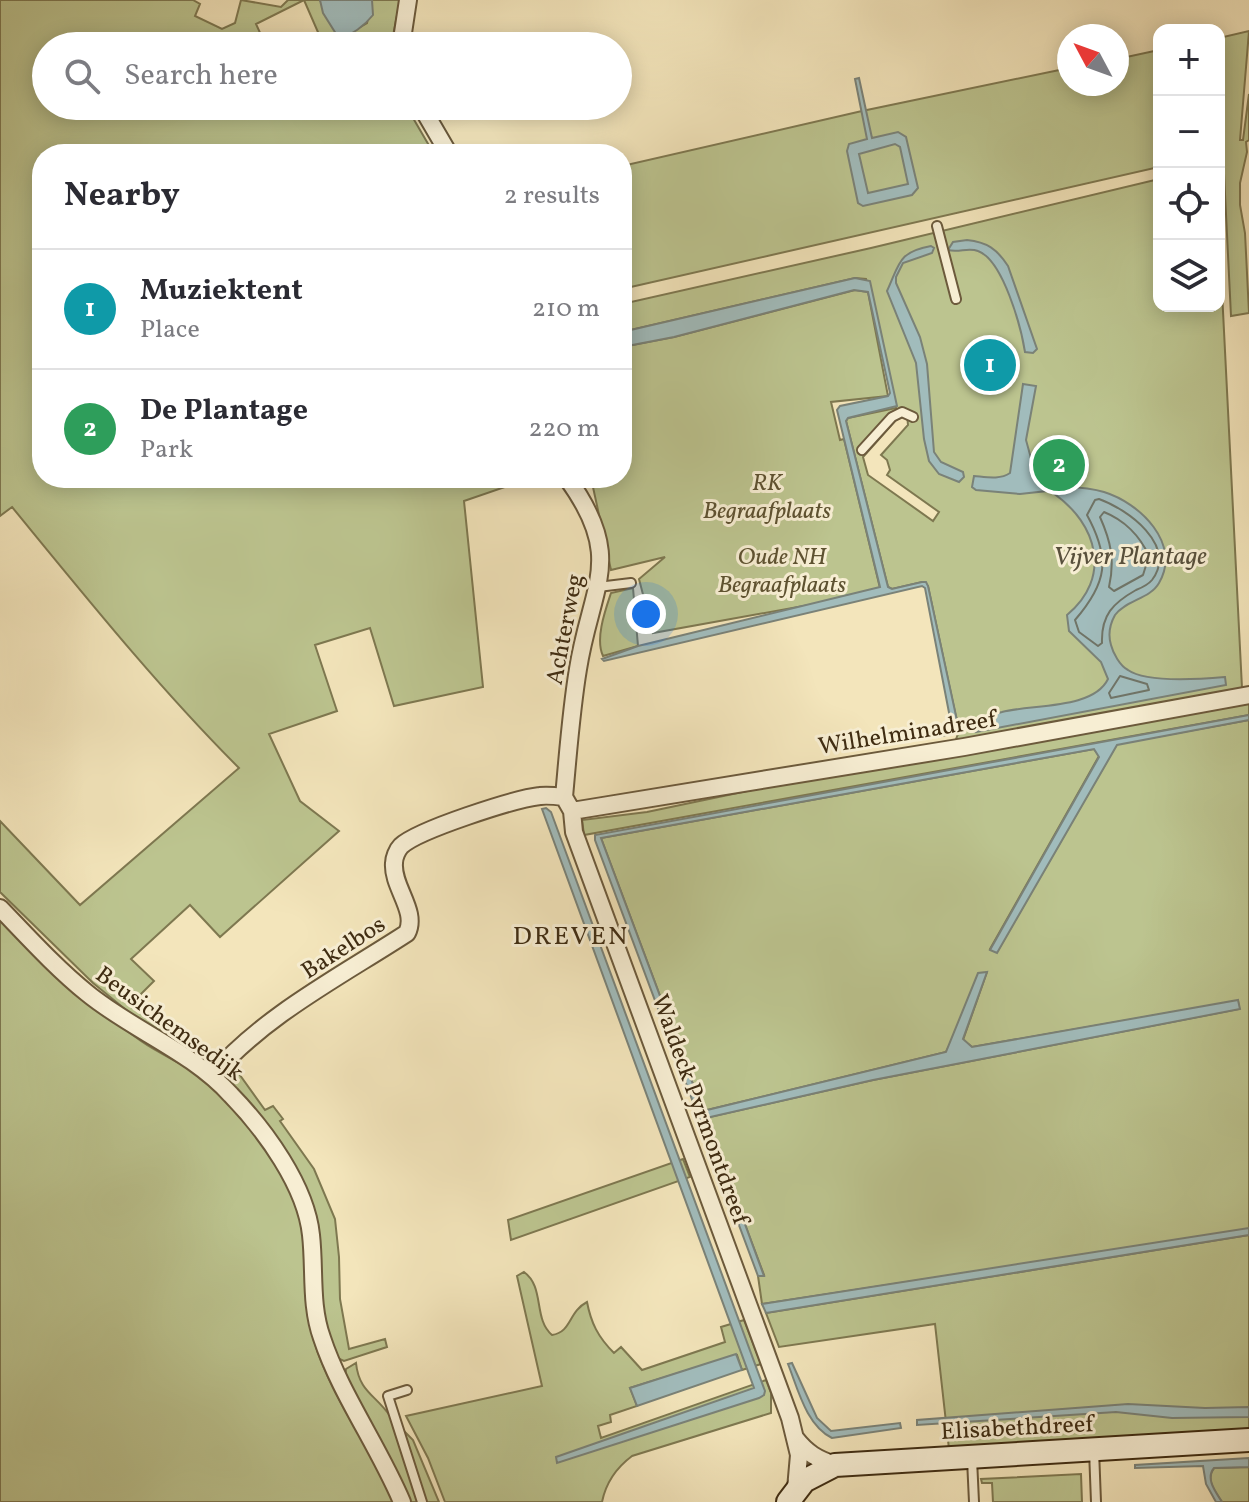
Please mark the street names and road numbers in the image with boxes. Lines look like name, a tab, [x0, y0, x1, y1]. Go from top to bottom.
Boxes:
street label: Achterweg	[539, 571, 593, 688]
street label: Wilhelminadreef	[816, 703, 1002, 765]
street label: Bakelbos	[295, 909, 393, 989]
street label: Beusichemsedijk	[87, 959, 250, 1090]
street label: Waldeck Pyrmontdreef	[642, 990, 758, 1232]
street label: Elisabethdreef	[940, 1408, 1097, 1450]

